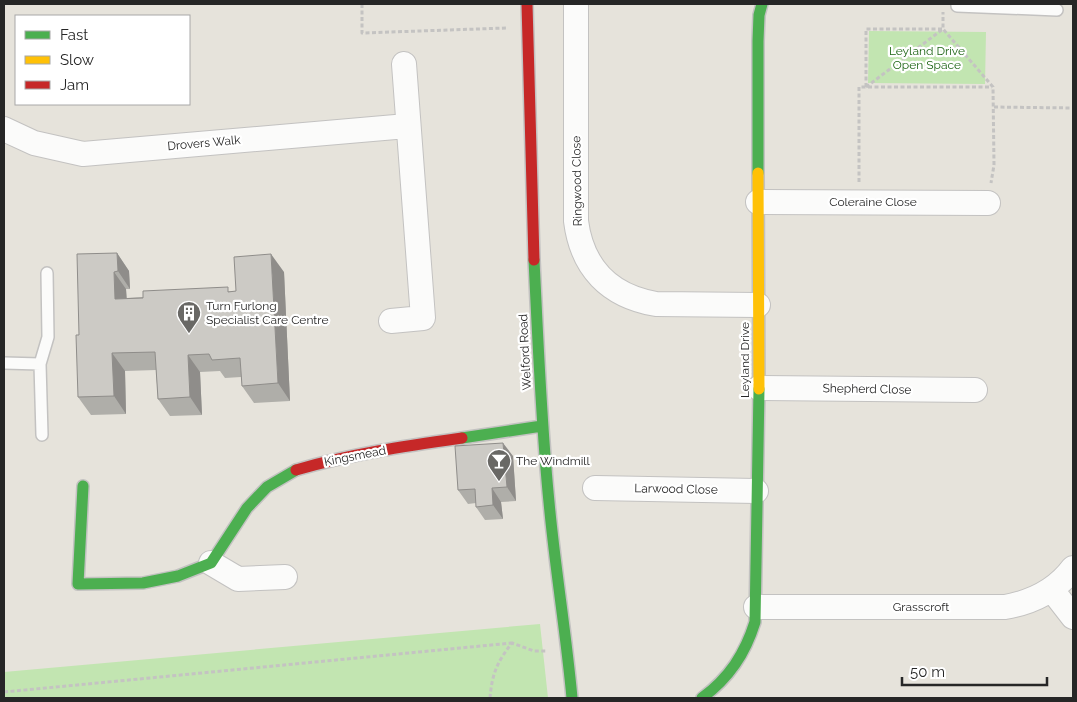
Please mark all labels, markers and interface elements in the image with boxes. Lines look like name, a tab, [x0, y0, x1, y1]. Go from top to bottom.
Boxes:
legend	[15, 15, 190, 105]
text: Fast	[60, 26, 88, 44]
park label: Leyland Drive Open Space	[889, 44, 965, 72]
text: Slow	[60, 51, 94, 69]
text: Jam	[60, 76, 89, 94]
street label: Drovers Walk	[167, 133, 242, 153]
street label: Ringwood Close	[569, 136, 585, 226]
street label: Coleraine Close	[829, 195, 917, 209]
place label: Turn Furlong Specialist Care Centre	[206, 299, 328, 327]
building icon: Turn Furlong Specialist Care Centre	[176, 300, 202, 334]
street label: Welford Road	[516, 314, 534, 390]
street label: Leyland Drive	[738, 322, 752, 398]
street label: Shepherd Close	[822, 381, 912, 397]
street label: Kingsmead	[323, 443, 387, 469]
bar icon: The Windmill	[486, 448, 512, 482]
place label: The Windmill	[516, 454, 591, 468]
street label: Larwood Close	[634, 481, 718, 497]
street label: Grasscroft	[893, 600, 949, 614]
scale bar	[902, 654, 1047, 686]
text: 50 m	[910, 663, 945, 681]

